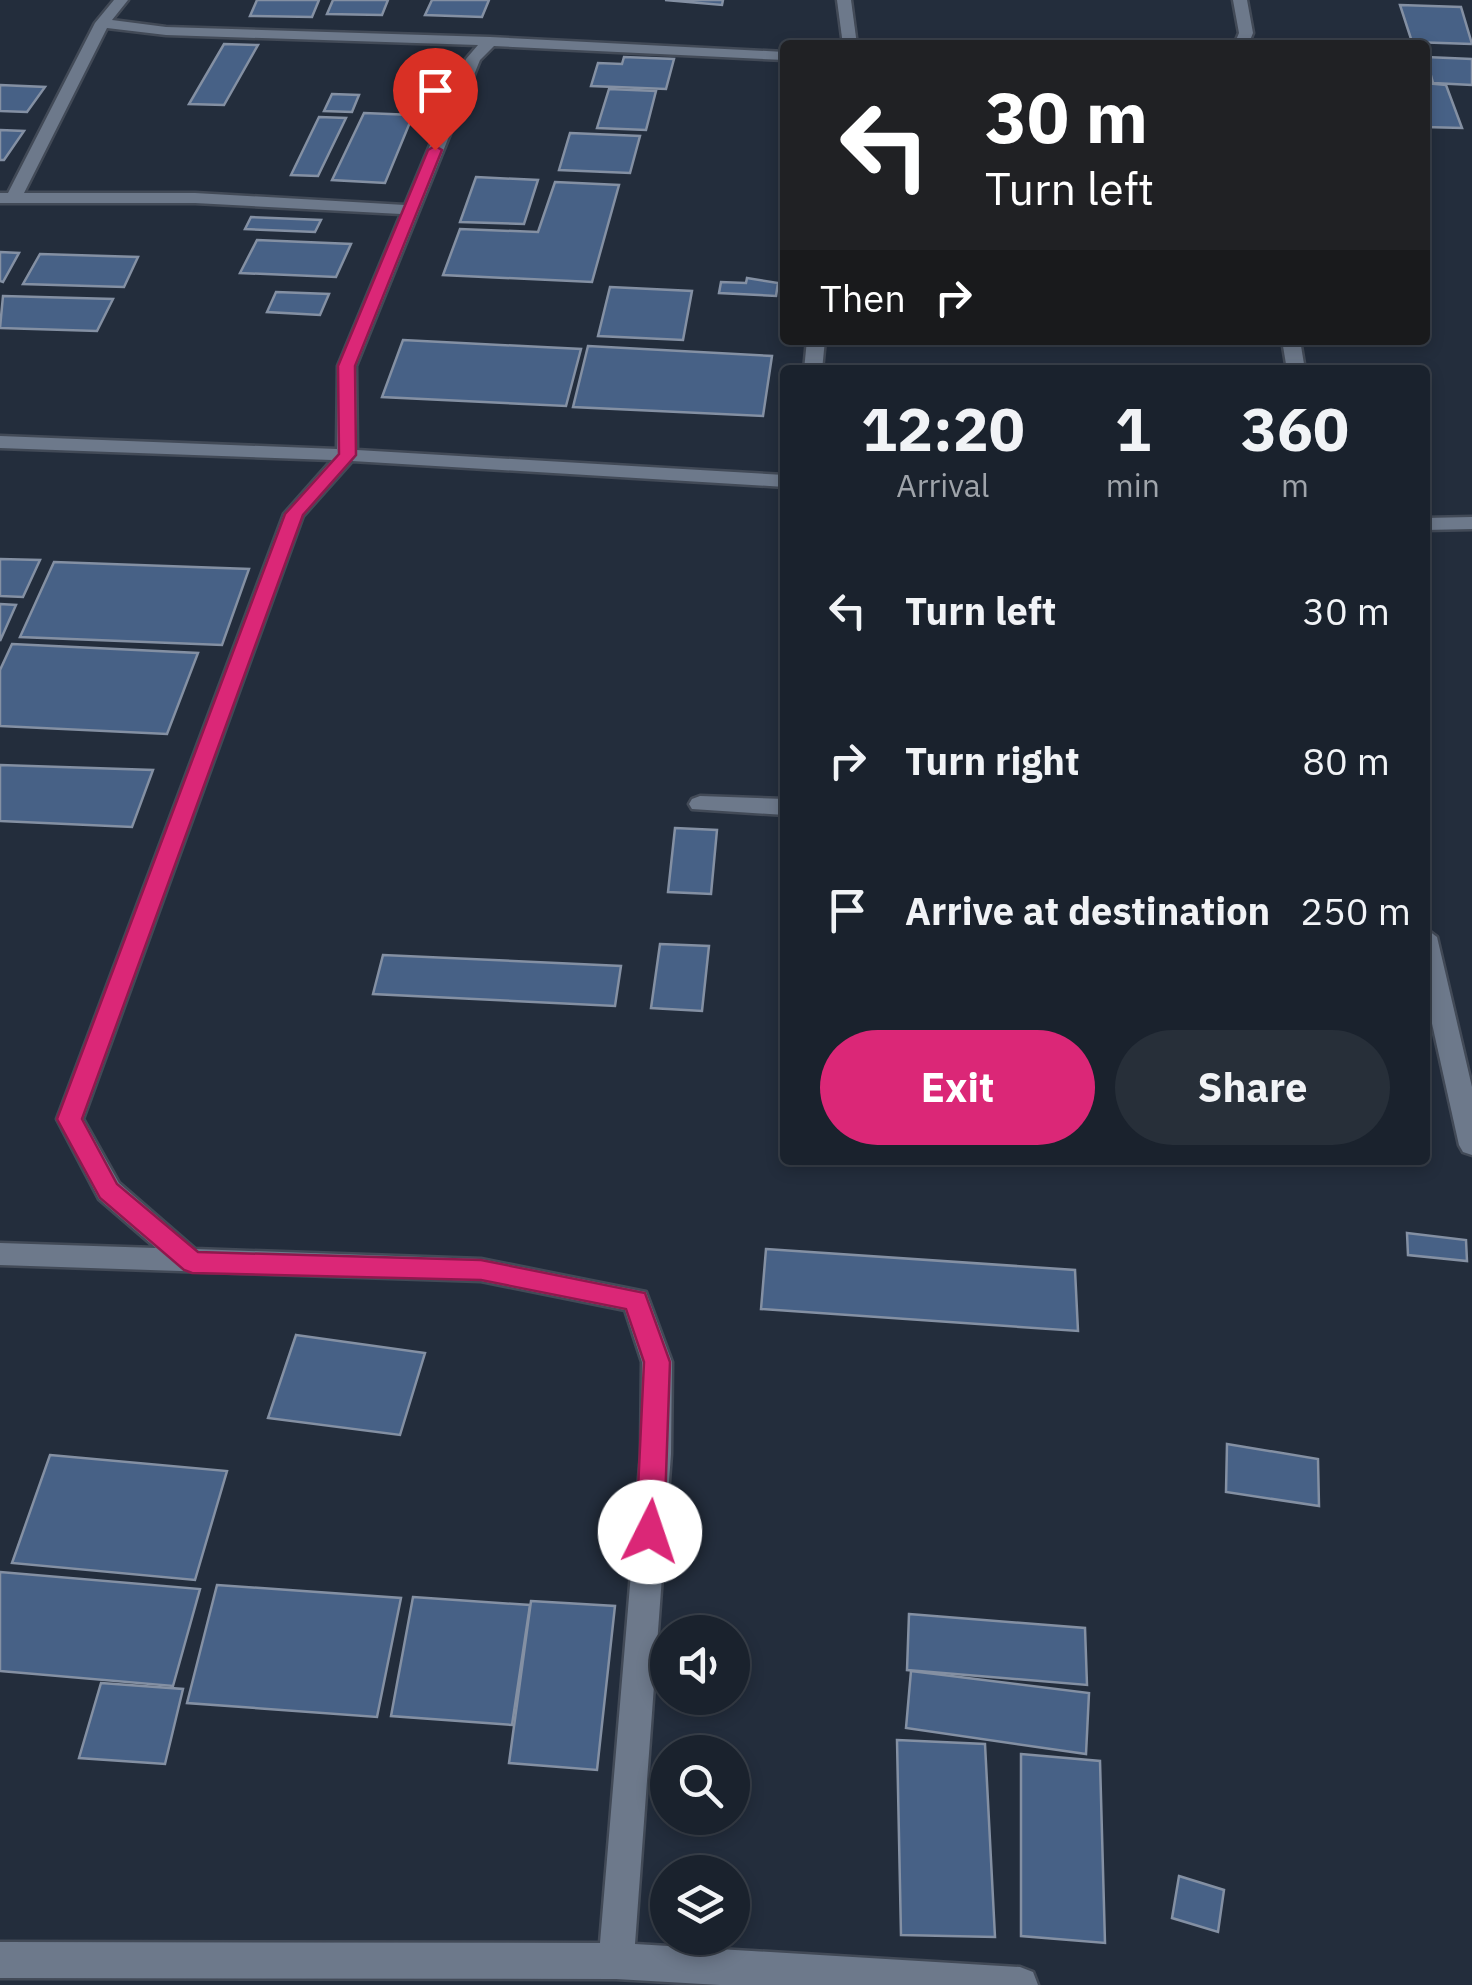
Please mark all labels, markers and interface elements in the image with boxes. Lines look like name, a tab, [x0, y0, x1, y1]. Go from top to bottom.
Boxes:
pin	[393, 48, 478, 151]
icon: arrive	[408, 63, 463, 118]
text: 30 m	[985, 71, 1148, 162]
icon: left	[820, 80, 950, 210]
text: Turn left	[985, 159, 1154, 217]
icon: right	[926, 270, 981, 325]
text: Then	[820, 273, 906, 322]
text: 12:20	[861, 389, 1025, 468]
text: 1	[1115, 389, 1151, 468]
text: 360	[1241, 389, 1349, 468]
text: Arrival	[896, 464, 990, 506]
text: min	[1106, 464, 1160, 506]
text: m	[1281, 464, 1309, 506]
icon: left	[820, 583, 875, 638]
text: Turn left	[905, 586, 1056, 635]
text: 30 m	[1302, 586, 1390, 635]
icon: right	[820, 733, 875, 788]
text: Turn right	[905, 736, 1080, 785]
text: 80 m	[1302, 736, 1390, 785]
icon: arrive	[820, 883, 875, 938]
text: Arrive at destination	[905, 886, 1270, 935]
text: 250 m	[1300, 886, 1411, 935]
button: Exit	[820, 1030, 1095, 1145]
button: Share	[1115, 1030, 1390, 1145]
position arrow	[598, 1480, 702, 1584]
map controls	[650, 1615, 750, 1955]
button: sound	[650, 1615, 750, 1715]
button: search	[650, 1735, 750, 1835]
button: layers	[650, 1855, 750, 1955]

